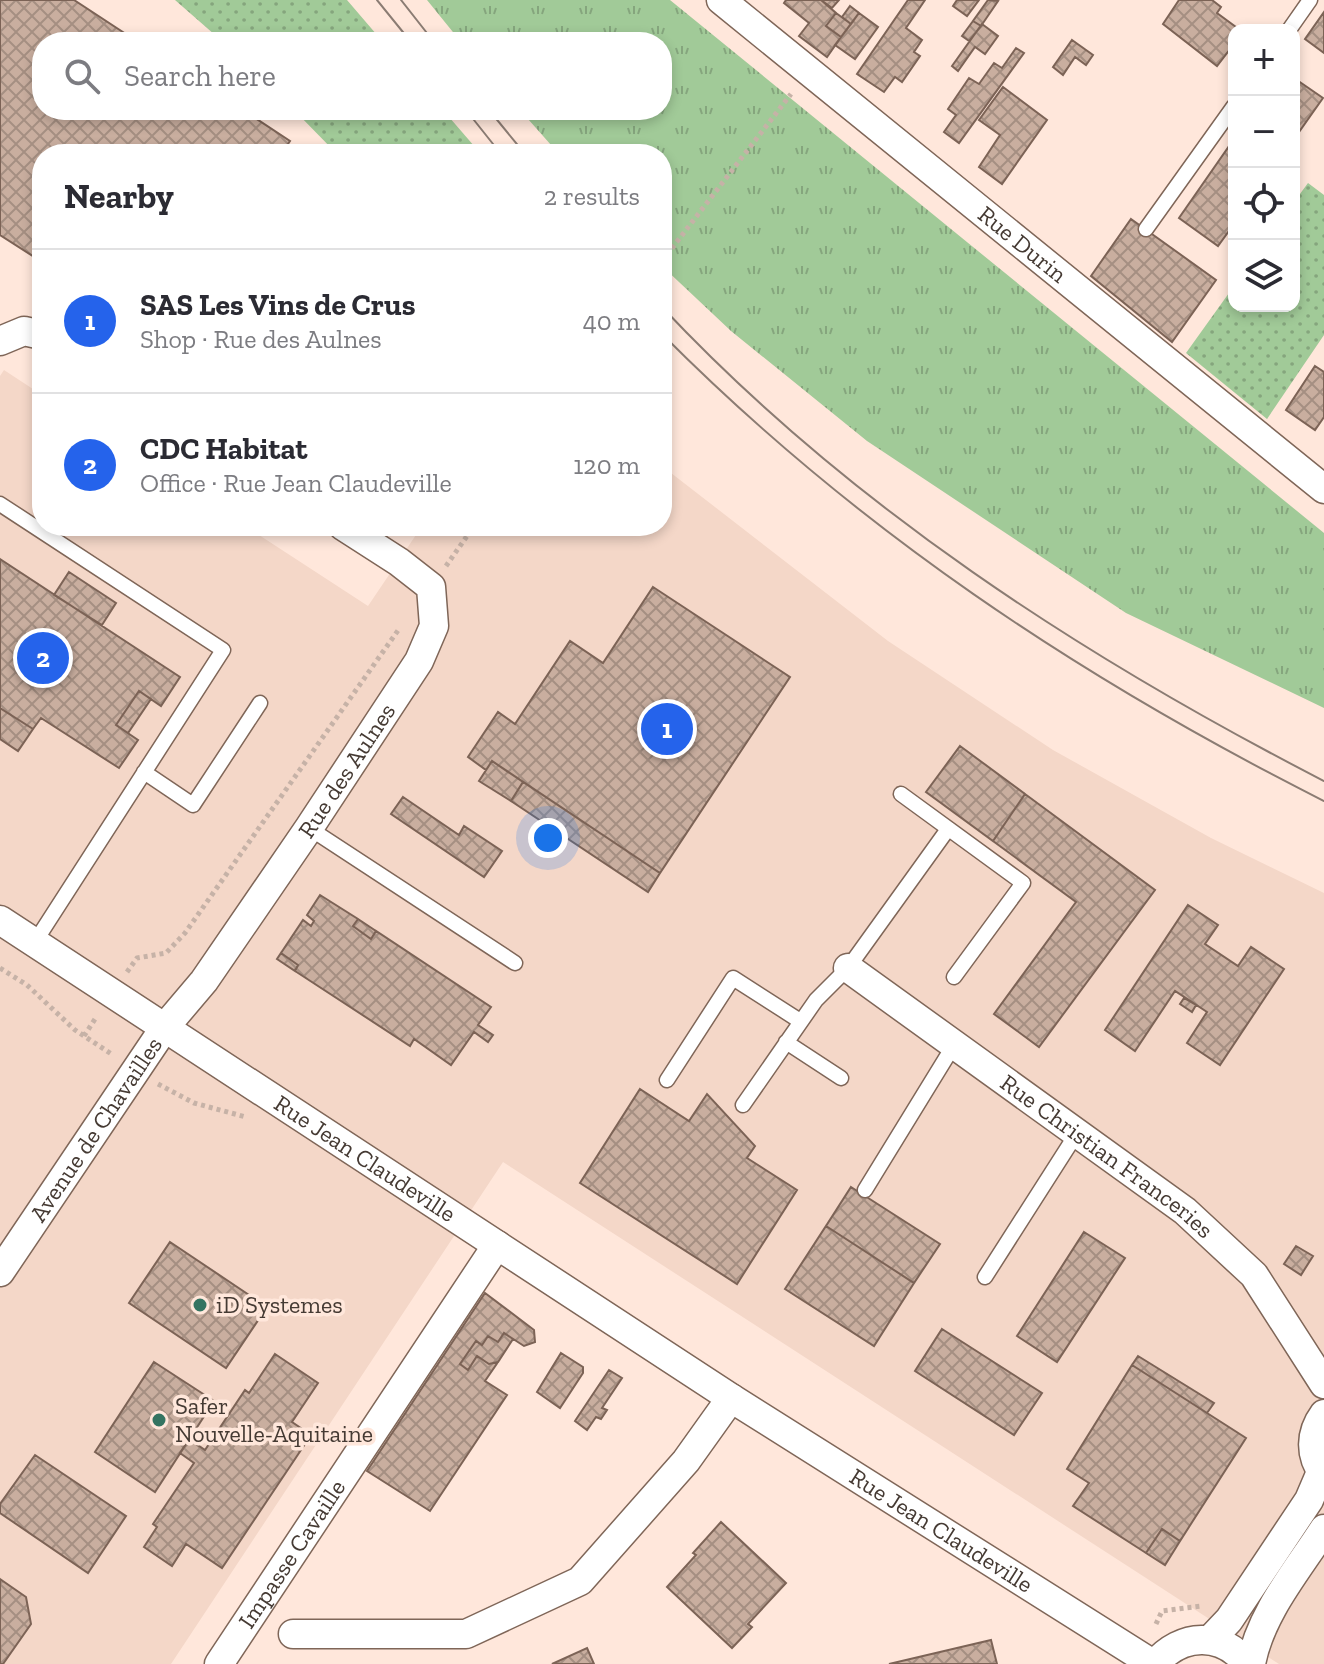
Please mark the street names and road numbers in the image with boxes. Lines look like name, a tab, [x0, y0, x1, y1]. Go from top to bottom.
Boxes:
street label: Rue Durin	[972, 199, 1073, 289]
street label: Rue des Aulnes	[292, 697, 401, 843]
street label: Avenue de Chavailles	[23, 1031, 168, 1227]
street label: Rue Christian Franceries	[995, 1068, 1220, 1244]
street label: Rue Jean Claudeville	[269, 1088, 461, 1228]
street label: Rue Jean Claudeville	[845, 1462, 1039, 1599]
street label: Impasse Cavaille	[232, 1474, 351, 1634]

